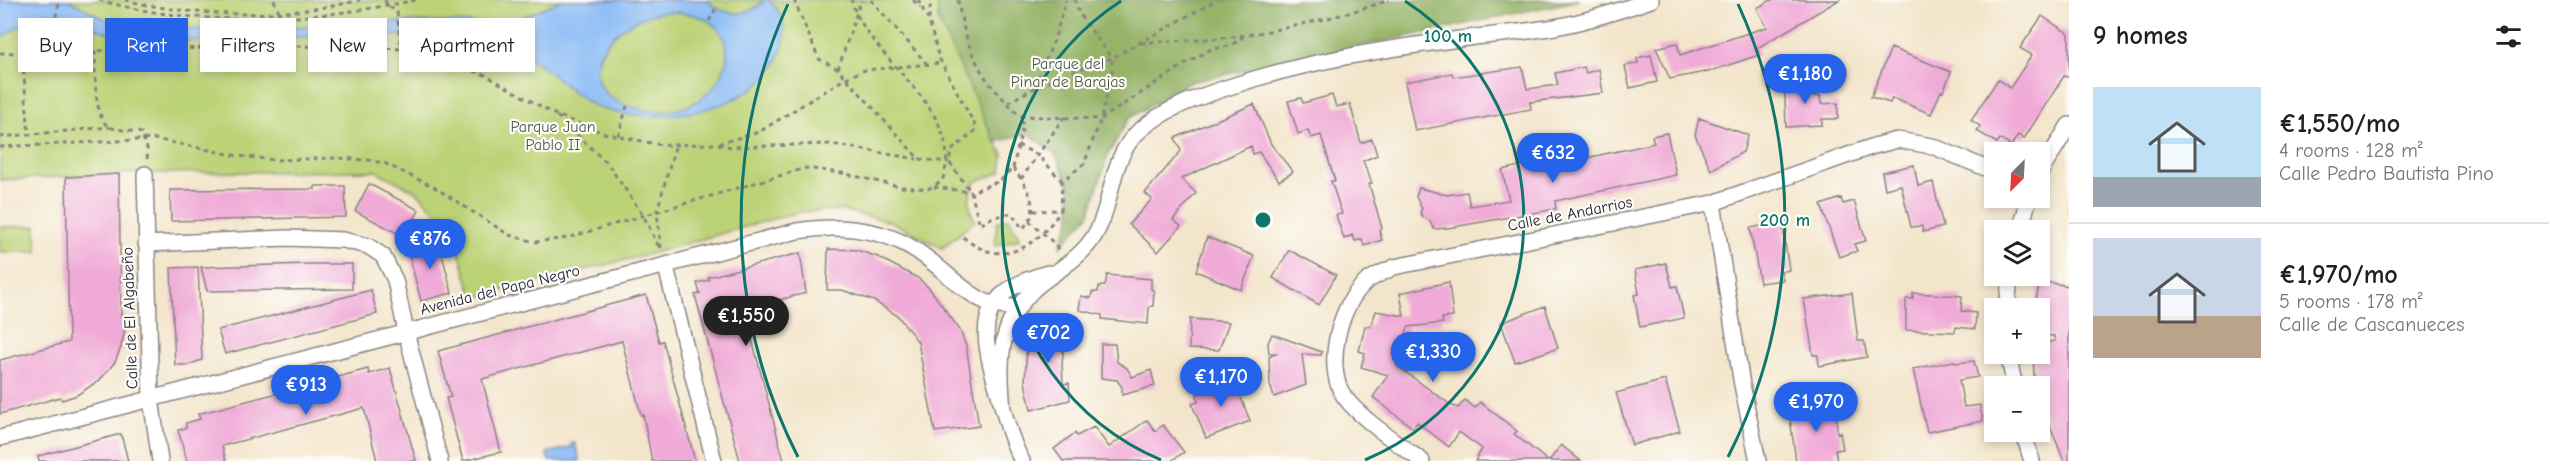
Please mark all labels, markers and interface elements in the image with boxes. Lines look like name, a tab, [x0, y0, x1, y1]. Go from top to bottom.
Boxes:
chip: Buy	[18, 18, 93, 72]
chip: Rent	[105, 18, 188, 72]
chip: Filters	[200, 18, 296, 72]
chip: New	[308, 18, 387, 72]
chip: Apartment	[399, 18, 535, 72]
icon: filters	[2492, 20, 2525, 53]
text: 9 homes	[2093, 21, 2188, 51]
text: 100 m	[1424, 26, 1472, 47]
pin: €1,180	[1756, 54, 1854, 105]
park label: Parque del Pinar de Barajas	[1011, 55, 1126, 91]
text: €1,180	[1778, 62, 1833, 85]
text: €1,550/mo	[2279, 109, 2400, 139]
icon: home	[2141, 111, 2213, 183]
park label: Parque Juan Pablo II	[510, 118, 596, 154]
pin: €632	[1517, 133, 1589, 184]
text: 4 rooms · 128 m²	[2279, 139, 2423, 162]
text: €632	[1531, 141, 1575, 164]
north arrow	[1984, 142, 2050, 208]
map controls	[1984, 142, 2050, 442]
text: Calle Pedro Bautista Pino	[2279, 162, 2494, 185]
street label: Calle de Andarrios	[1506, 193, 1634, 235]
centre of rings	[1253, 210, 1273, 230]
text: 200 m	[1760, 210, 1810, 231]
pin: €876	[394, 219, 466, 270]
button: layers	[1984, 220, 2050, 286]
text: €876	[409, 227, 451, 250]
street label: Calle de El Algabeño	[119, 247, 141, 389]
text: €1,970/mo	[2279, 260, 2398, 290]
street label: Avenida del Papa Negro	[418, 261, 582, 319]
icon: home	[2141, 262, 2213, 334]
text: 5 rooms · 178 m²	[2279, 290, 2423, 313]
pin: €1,550	[697, 296, 795, 347]
button: +	[1984, 298, 2050, 364]
text: €1,550	[717, 304, 775, 327]
pin: €702	[1012, 313, 1084, 364]
text: Calle de Cascanueces	[2279, 313, 2464, 336]
text: €702	[1026, 321, 1070, 344]
pin: €1,330	[1384, 332, 1482, 383]
text: €1,330	[1405, 340, 1461, 363]
pin: €1,170	[1172, 357, 1270, 408]
pin: €913	[270, 365, 342, 416]
text: €1,170	[1194, 365, 1248, 388]
text: €913	[285, 373, 327, 396]
button: −	[1984, 376, 2050, 442]
pin: €1,970	[1767, 382, 1865, 433]
text: €1,970	[1788, 390, 1844, 413]

